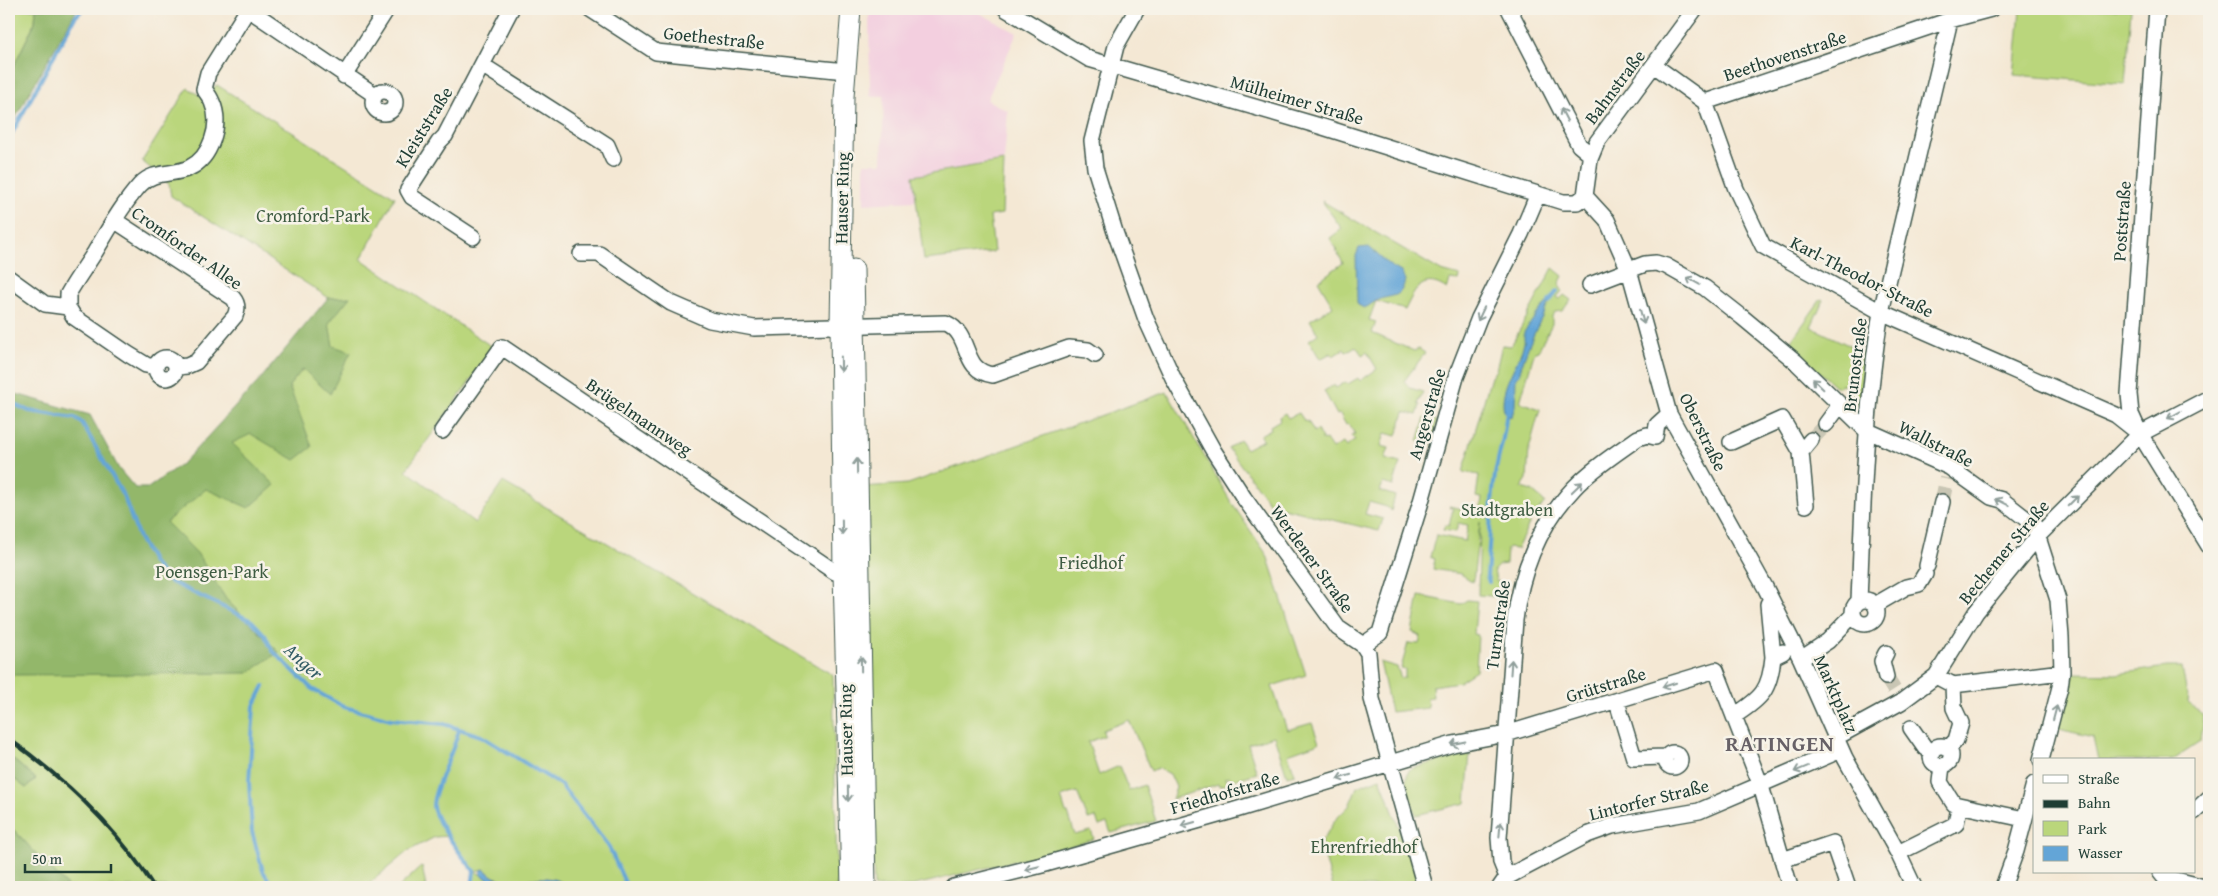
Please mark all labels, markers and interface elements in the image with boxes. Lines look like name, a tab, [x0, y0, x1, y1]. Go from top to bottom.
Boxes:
street label: Goethestraße	[662, 19, 766, 56]
street label: Beethovenstraße	[1720, 23, 1850, 88]
street label: Bahnstraße	[1578, 44, 1652, 130]
street label: Mülheimer Straße	[1227, 68, 1367, 131]
street label: Kleiststraße	[388, 81, 459, 172]
one-way arrow	[1559, 108, 1569, 123]
street label: Hauser Ring	[827, 152, 856, 244]
street label: Poststraße	[2105, 180, 2138, 262]
street label: Cromforder Allee	[126, 199, 248, 296]
park label: Cromford-Park	[256, 202, 371, 229]
street label: Karl-Theodor-Straße	[1786, 229, 1939, 324]
one-way arrow	[1686, 276, 1701, 286]
one-way arrow	[1476, 306, 1485, 321]
one-way arrow	[1638, 308, 1647, 324]
street label: Brunostraße	[1835, 316, 1874, 414]
one-way arrow	[836, 356, 845, 372]
street label: Angerstraße	[1401, 365, 1452, 463]
street label: Brügelmannweg	[581, 371, 698, 462]
one-way arrow	[1813, 379, 1825, 391]
street label: Oberstraße	[1673, 388, 1734, 476]
one-way arrow	[2167, 410, 2182, 420]
street label: Wallstraße	[1894, 413, 1979, 474]
one-way arrow	[852, 458, 862, 474]
one-way arrow	[1570, 481, 1583, 493]
street label: Bechemer Straße	[1952, 493, 2056, 610]
one-way arrow	[2067, 494, 2079, 507]
park label: Stadtgraben	[1461, 496, 1553, 523]
one-way arrow	[1994, 497, 2009, 507]
street label: Werdener Straße	[1264, 499, 1361, 618]
one-way arrow	[837, 518, 847, 535]
park label: Friedhof	[1059, 549, 1125, 576]
park label: Poensgen-Park	[156, 558, 269, 585]
street label: Turmstraße	[1478, 578, 1517, 671]
water label: Anger	[278, 635, 330, 687]
street label: Marktplatz	[1807, 650, 1866, 738]
one-way arrow	[856, 656, 866, 672]
one-way arrow	[1506, 660, 1516, 676]
street label: Grütstraße	[1563, 660, 1649, 709]
one-way arrow	[1661, 680, 1677, 690]
street label: Hauser Ring	[831, 684, 860, 776]
one-way arrow	[2050, 705, 2060, 721]
district label: RATINGEN	[1725, 727, 1835, 759]
one-way arrow	[1451, 739, 1467, 748]
legend	[2033, 758, 2196, 874]
street label: Friedhofstraße	[1167, 764, 1283, 821]
one-way arrow	[1794, 765, 1809, 774]
text: Straße	[2078, 768, 2120, 789]
street label: Lintorfer Straße	[1586, 772, 1712, 827]
one-way arrow	[1336, 773, 1352, 783]
one-way arrow	[843, 786, 853, 802]
text: Bahn	[2078, 792, 2111, 813]
text: Park	[2078, 818, 2107, 839]
one-way arrow	[1180, 819, 1196, 829]
one-way arrow	[1495, 822, 1504, 838]
park label: Ehrenfriedhof	[1311, 833, 1419, 860]
scale bar	[25, 841, 111, 873]
text: Wasser	[2078, 842, 2122, 863]
text: 50 m	[32, 848, 63, 869]
one-way arrow	[1024, 864, 1040, 873]

